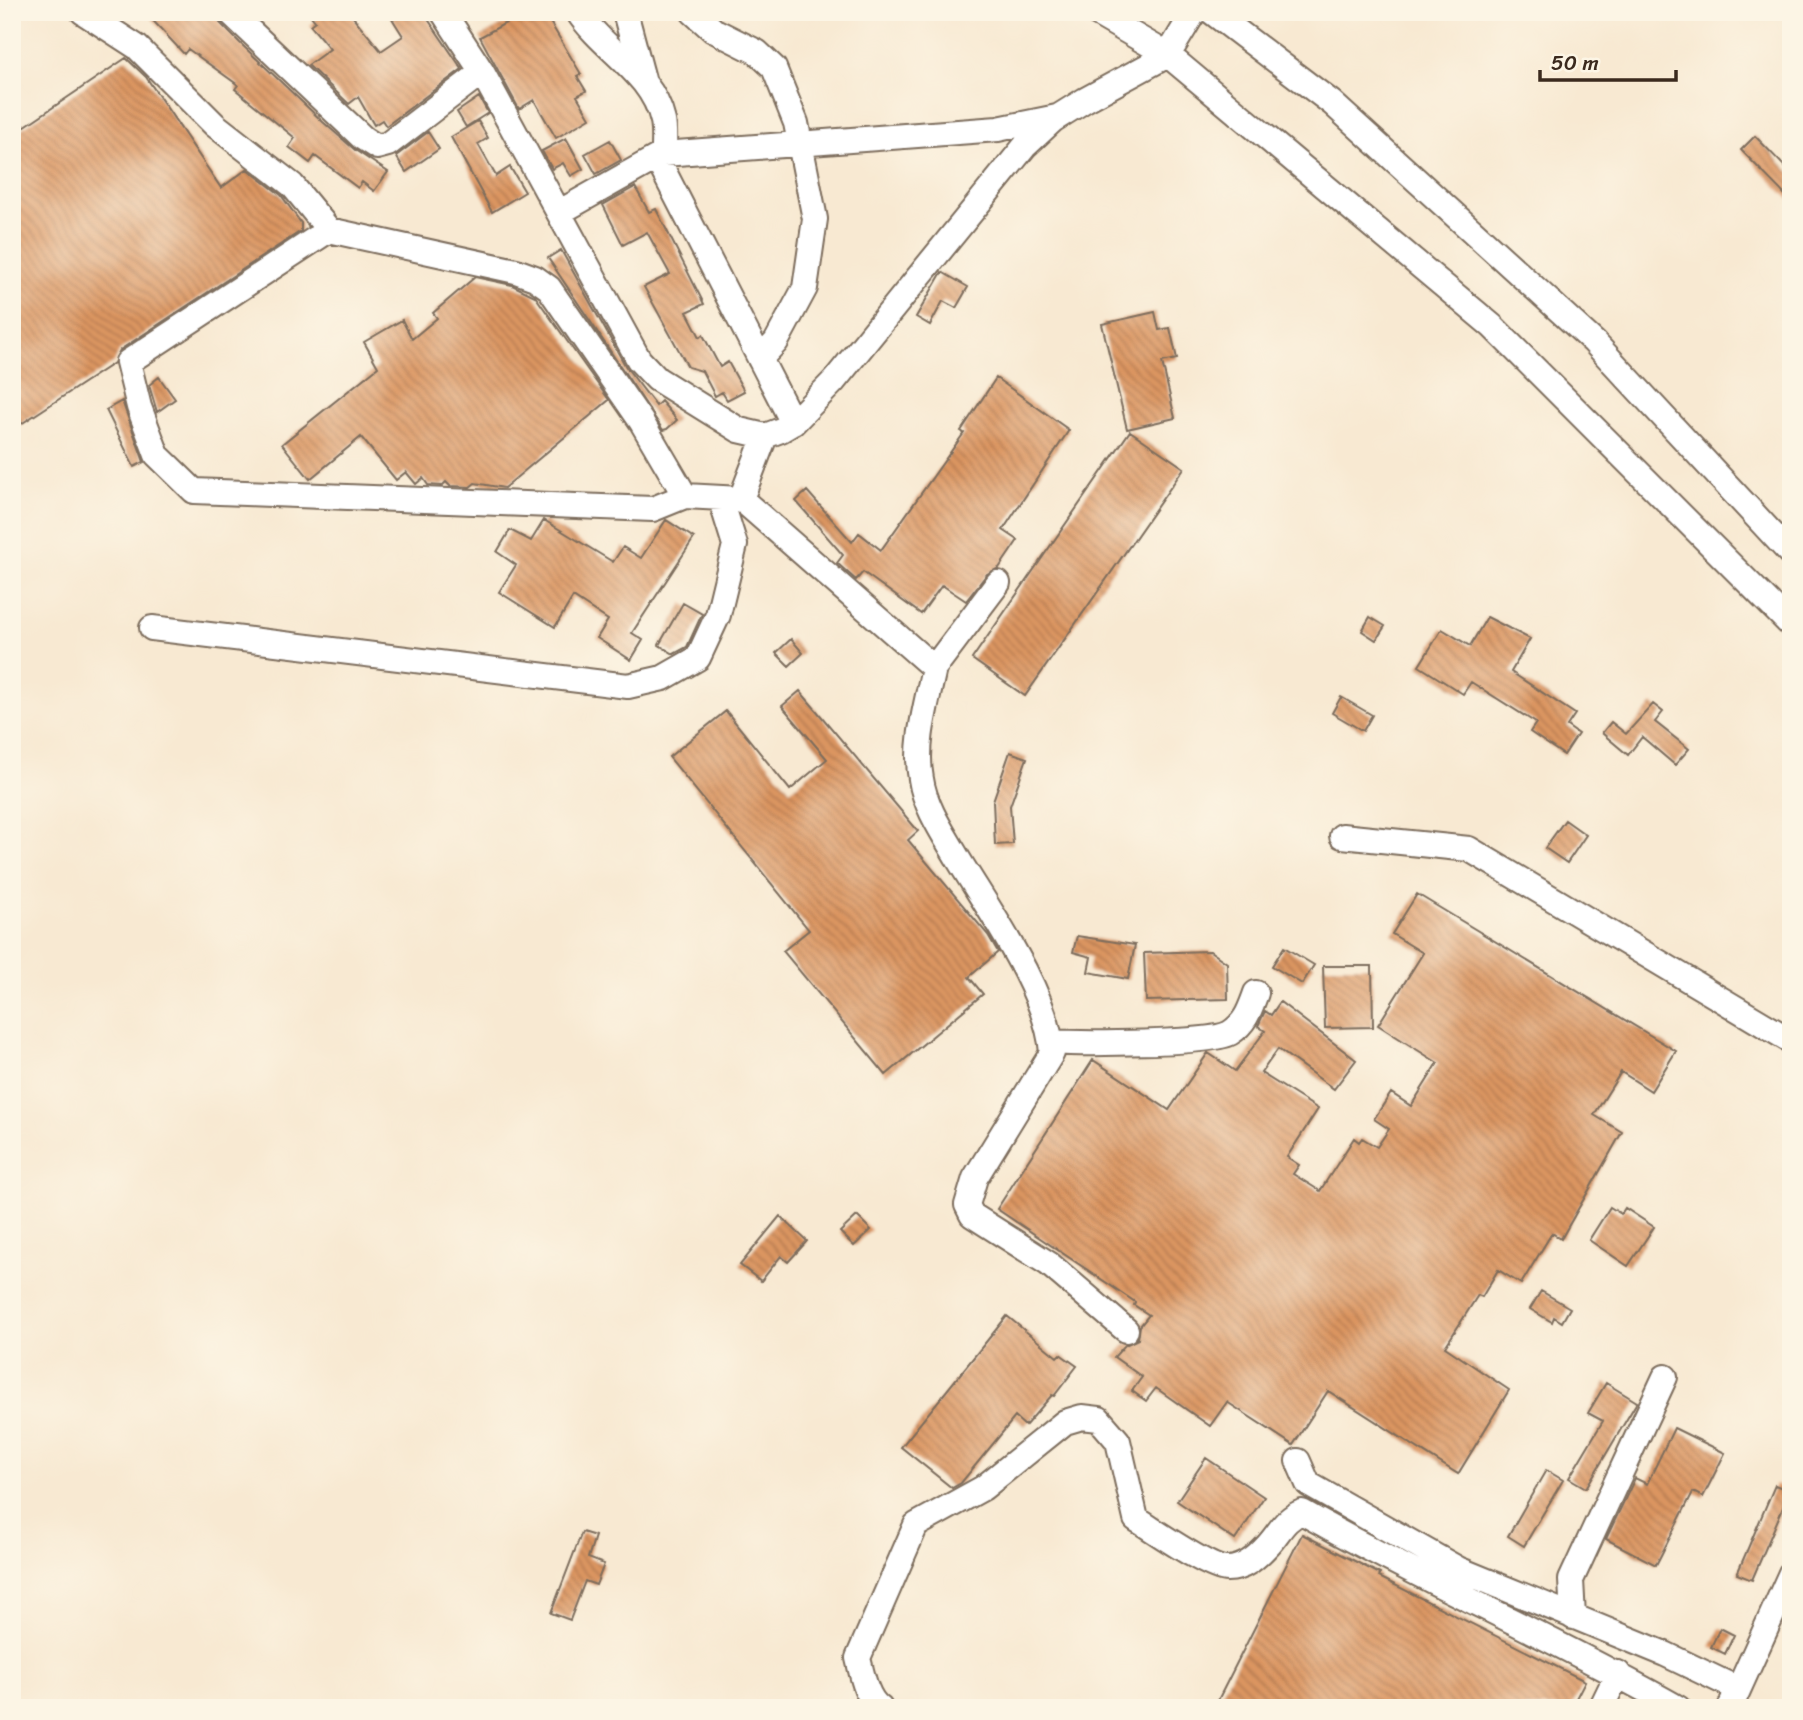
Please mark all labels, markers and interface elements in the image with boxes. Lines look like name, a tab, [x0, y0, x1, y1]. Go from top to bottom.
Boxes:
scale bar	[1540, 38, 1677, 82]
text: 50 m	[1551, 44, 1599, 82]

